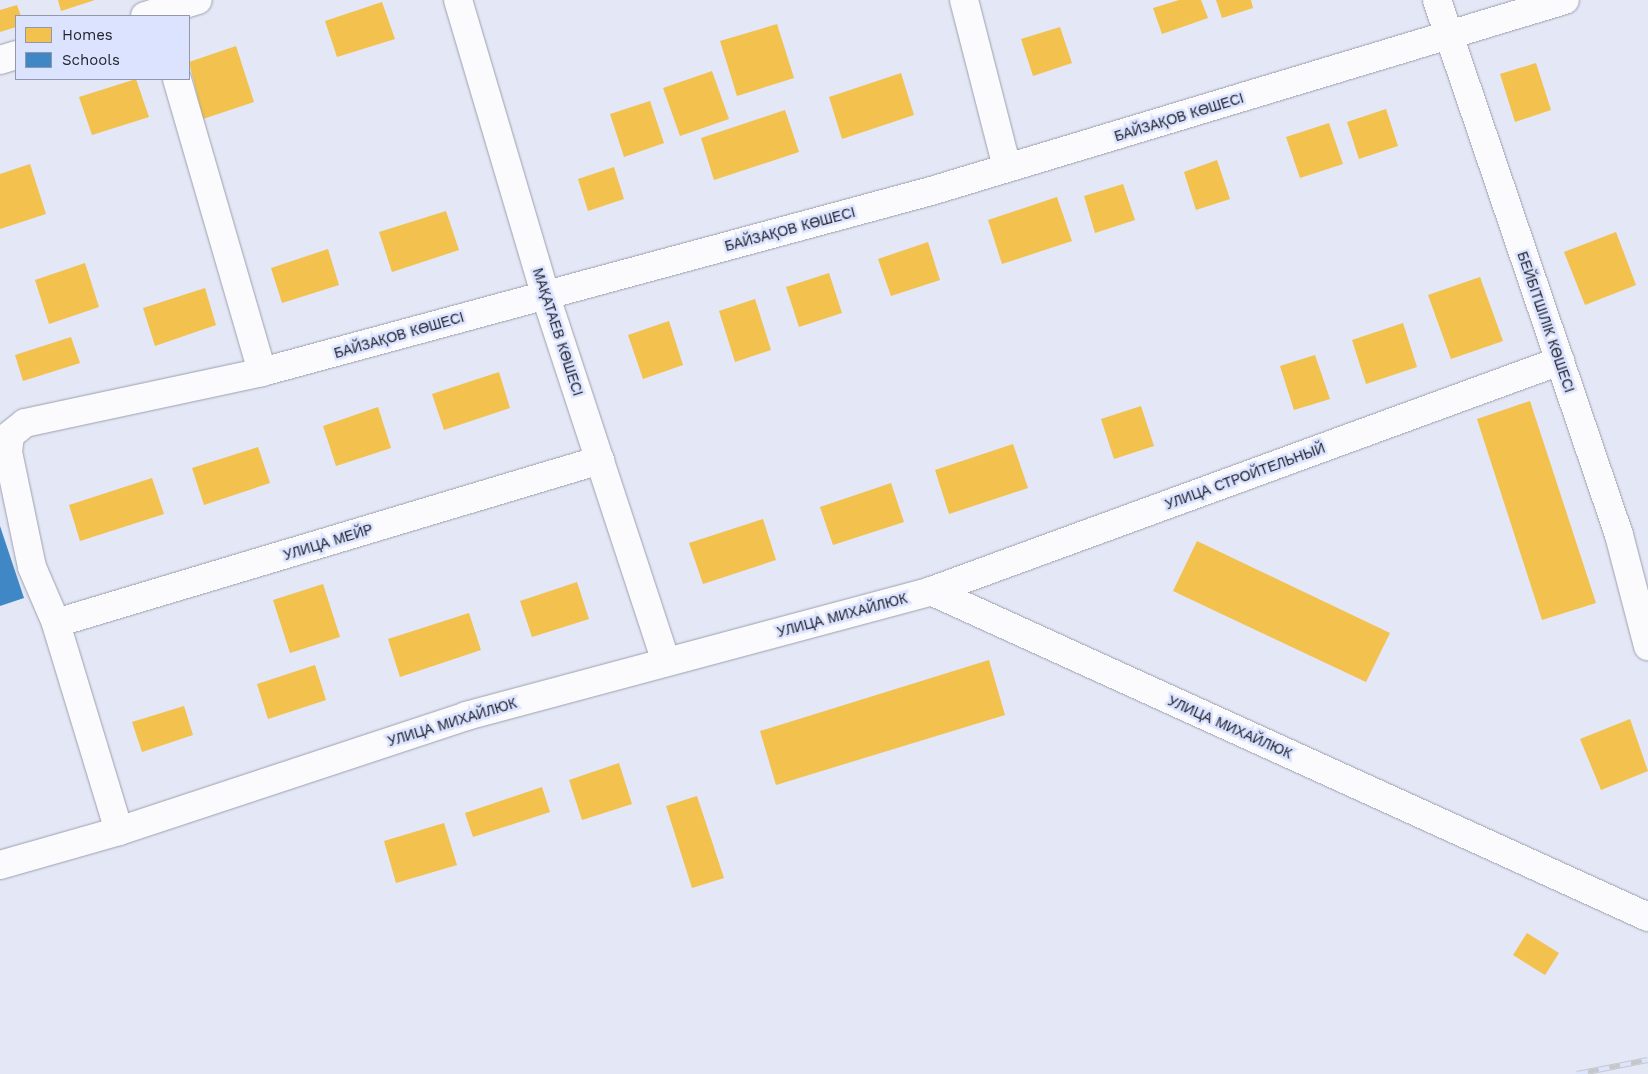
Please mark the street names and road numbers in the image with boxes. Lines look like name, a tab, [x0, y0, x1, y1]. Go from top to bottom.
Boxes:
street label: БАЙЗАҚОВ КӨШЕСІ	[1112, 89, 1246, 145]
street label: БАЙЗАҚОВ КӨШЕСІ	[723, 203, 857, 255]
street label: БЕЙБІТШІЛІК КӨШЕСІ	[1514, 249, 1578, 395]
street label: МАҚАТАЕВ КӨШЕСІ	[529, 266, 587, 398]
street label: БАЙЗАҚОВ КӨШЕСІ	[332, 308, 466, 362]
street label: УЛИЦА СТРОЙТЕЛЬНЫЙ	[1163, 439, 1327, 513]
street label: УЛИЦА МЕЙР	[281, 520, 375, 564]
street label: УЛИЦА МИХАЙЛЮК	[775, 590, 909, 640]
street label: УЛИЦА МИХАЙЛЮК	[1165, 692, 1295, 762]
street label: УЛИЦА МИХАЙЛЮК	[385, 694, 519, 750]

